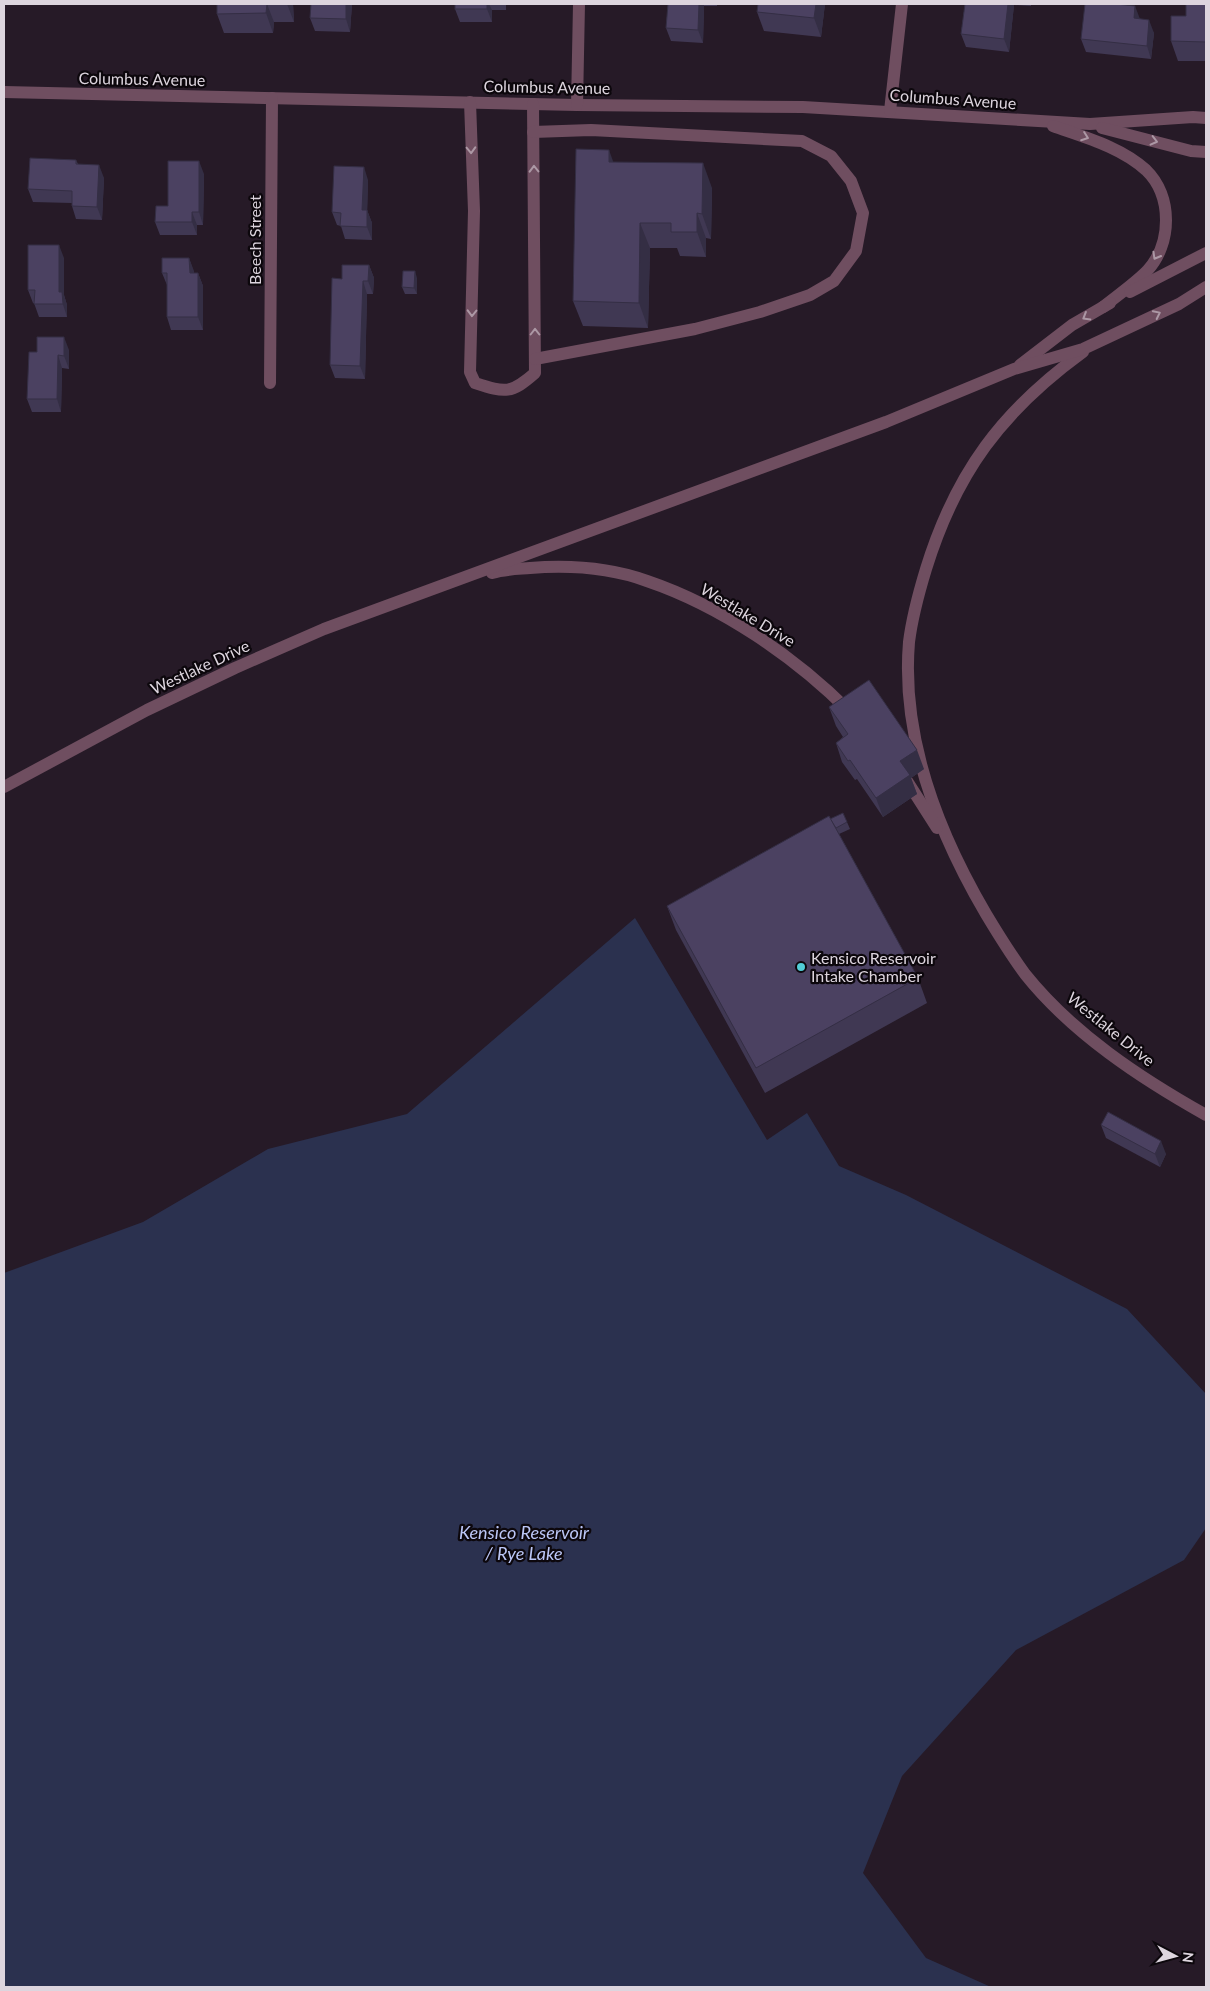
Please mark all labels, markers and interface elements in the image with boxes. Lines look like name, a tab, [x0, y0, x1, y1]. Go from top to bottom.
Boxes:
street label: Columbus Avenue	[78, 68, 206, 89]
street label: Columbus Avenue	[483, 76, 611, 97]
street label: Columbus Avenue	[889, 85, 1017, 112]
one-way arrow	[1080, 131, 1088, 141]
one-way arrow	[1149, 135, 1158, 146]
one-way arrow	[466, 147, 477, 155]
one-way arrow	[529, 165, 539, 172]
street label: Beech Street	[245, 195, 264, 285]
one-way arrow	[1153, 250, 1163, 259]
one-way arrow	[466, 309, 477, 317]
one-way arrow	[1082, 310, 1091, 320]
one-way arrow	[1152, 310, 1161, 321]
one-way arrow	[530, 327, 540, 335]
street label: Westlake Drive	[698, 579, 799, 650]
street label: Westlake Drive	[147, 635, 252, 698]
place label: Kensico Reservoir Intake Chamber	[811, 948, 936, 985]
marker: Kensico Reservoir Intake Chamber	[795, 961, 807, 973]
street label: Westlake Drive	[1064, 988, 1159, 1070]
water label: Kensico Reservoir / Rye Lake	[459, 1521, 590, 1564]
north arrow	[1150, 1931, 1200, 1981]
text: N	[1179, 1951, 1197, 1964]

